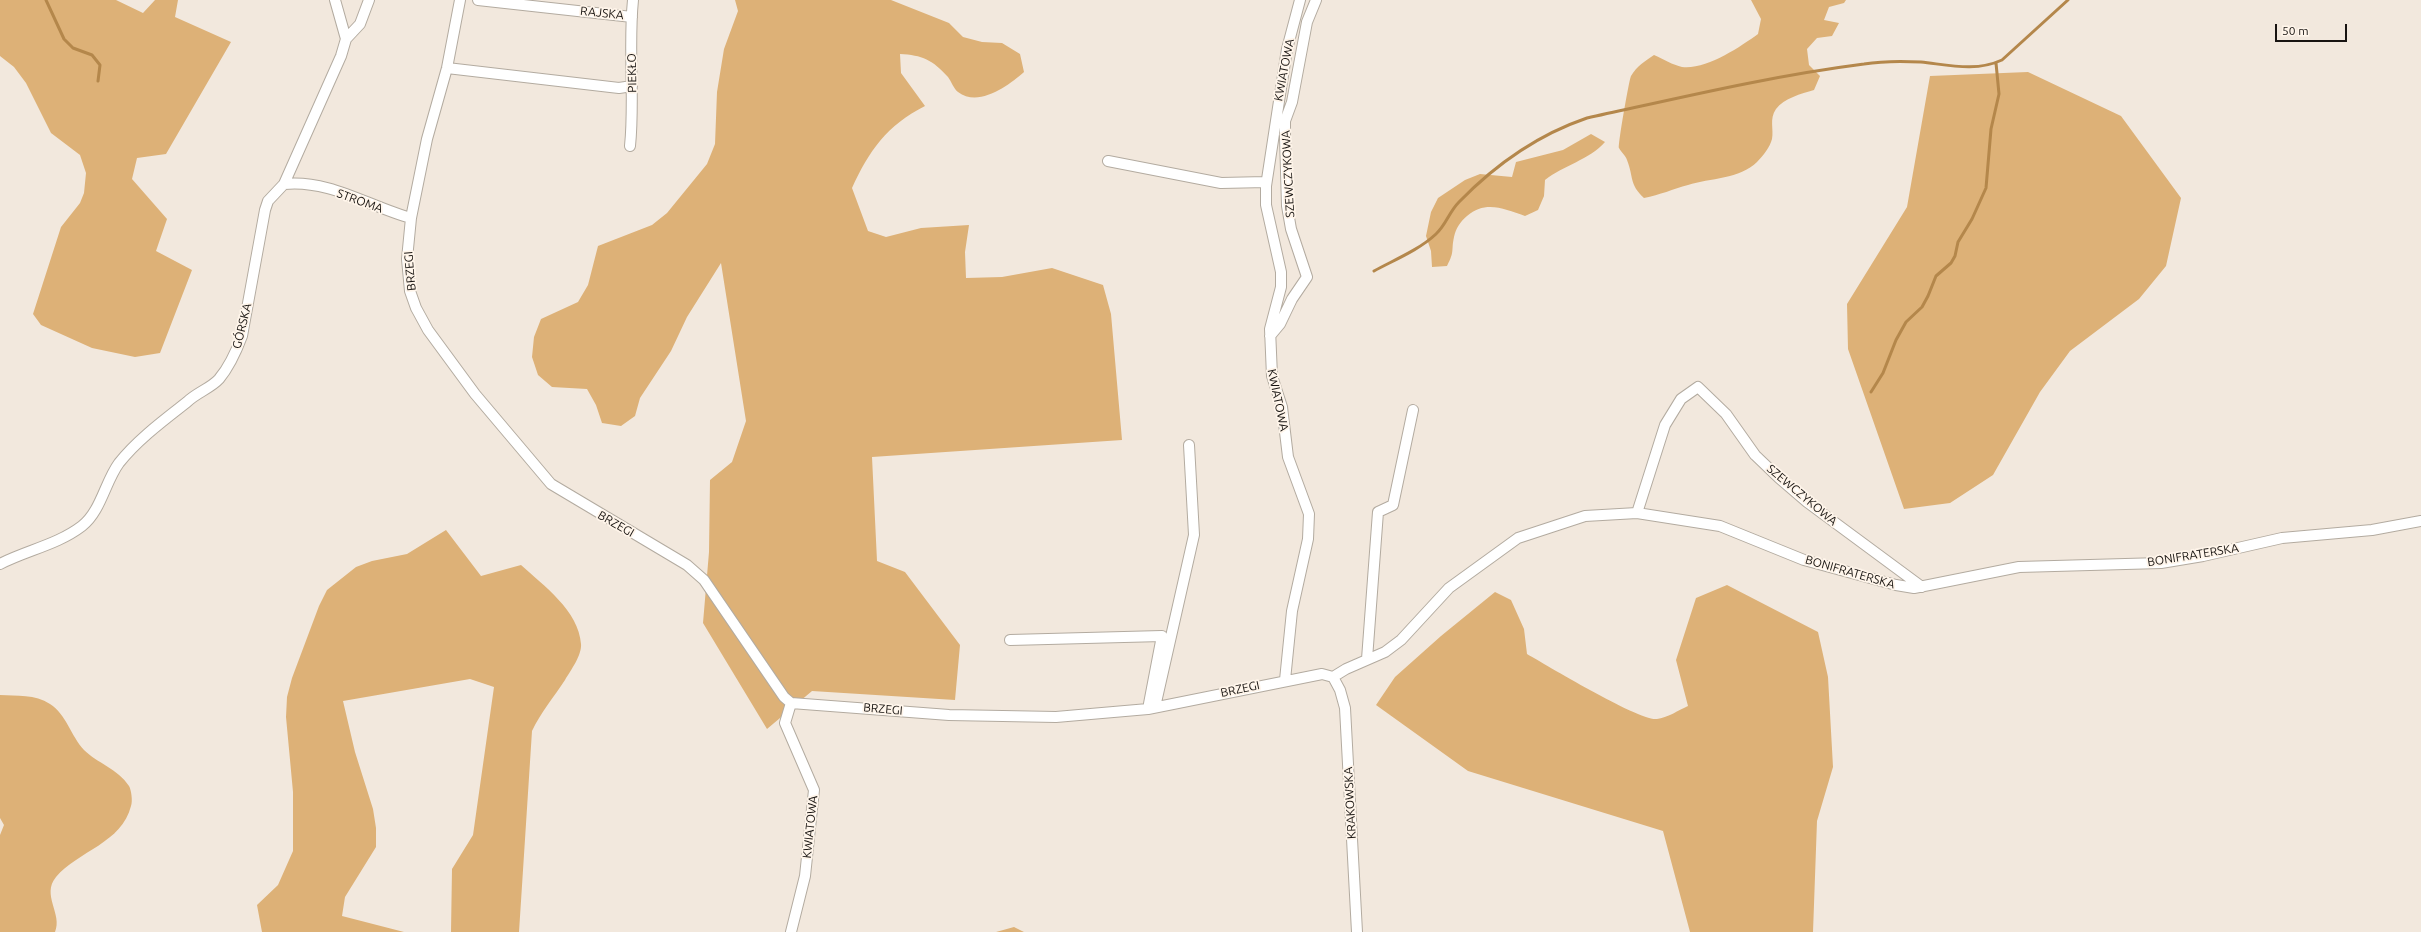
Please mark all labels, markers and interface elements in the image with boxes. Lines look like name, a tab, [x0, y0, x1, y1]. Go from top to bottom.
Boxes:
street label: RAJSKA	[580, 4, 624, 22]
scale bar	[2277, 16, 2349, 42]
text: 50 m	[2282, 24, 2309, 37]
street label: KWIATOWA	[1271, 38, 1297, 102]
street label: PIEKŁO	[624, 53, 640, 93]
street label: SZEWCZYKOWA	[1279, 130, 1297, 218]
street label: STROMA	[335, 186, 385, 216]
street label: BRZEGI	[401, 251, 419, 291]
street label: GÓRSKA	[229, 302, 255, 350]
street label: KWIATOWA	[1264, 368, 1292, 432]
street label: SZEWCZYKOWA	[1764, 461, 1840, 529]
street label: BRZEGI	[595, 508, 637, 540]
street label: BONIFRATERSKA	[2146, 541, 2240, 569]
street label: BONIFRATERSKA	[1804, 552, 1896, 592]
street label: BRZEGI	[1219, 678, 1261, 700]
street label: BRZEGI	[863, 700, 903, 718]
street label: KRAKOWSKA	[1341, 767, 1359, 839]
street label: KWIATOWA	[800, 795, 820, 859]

